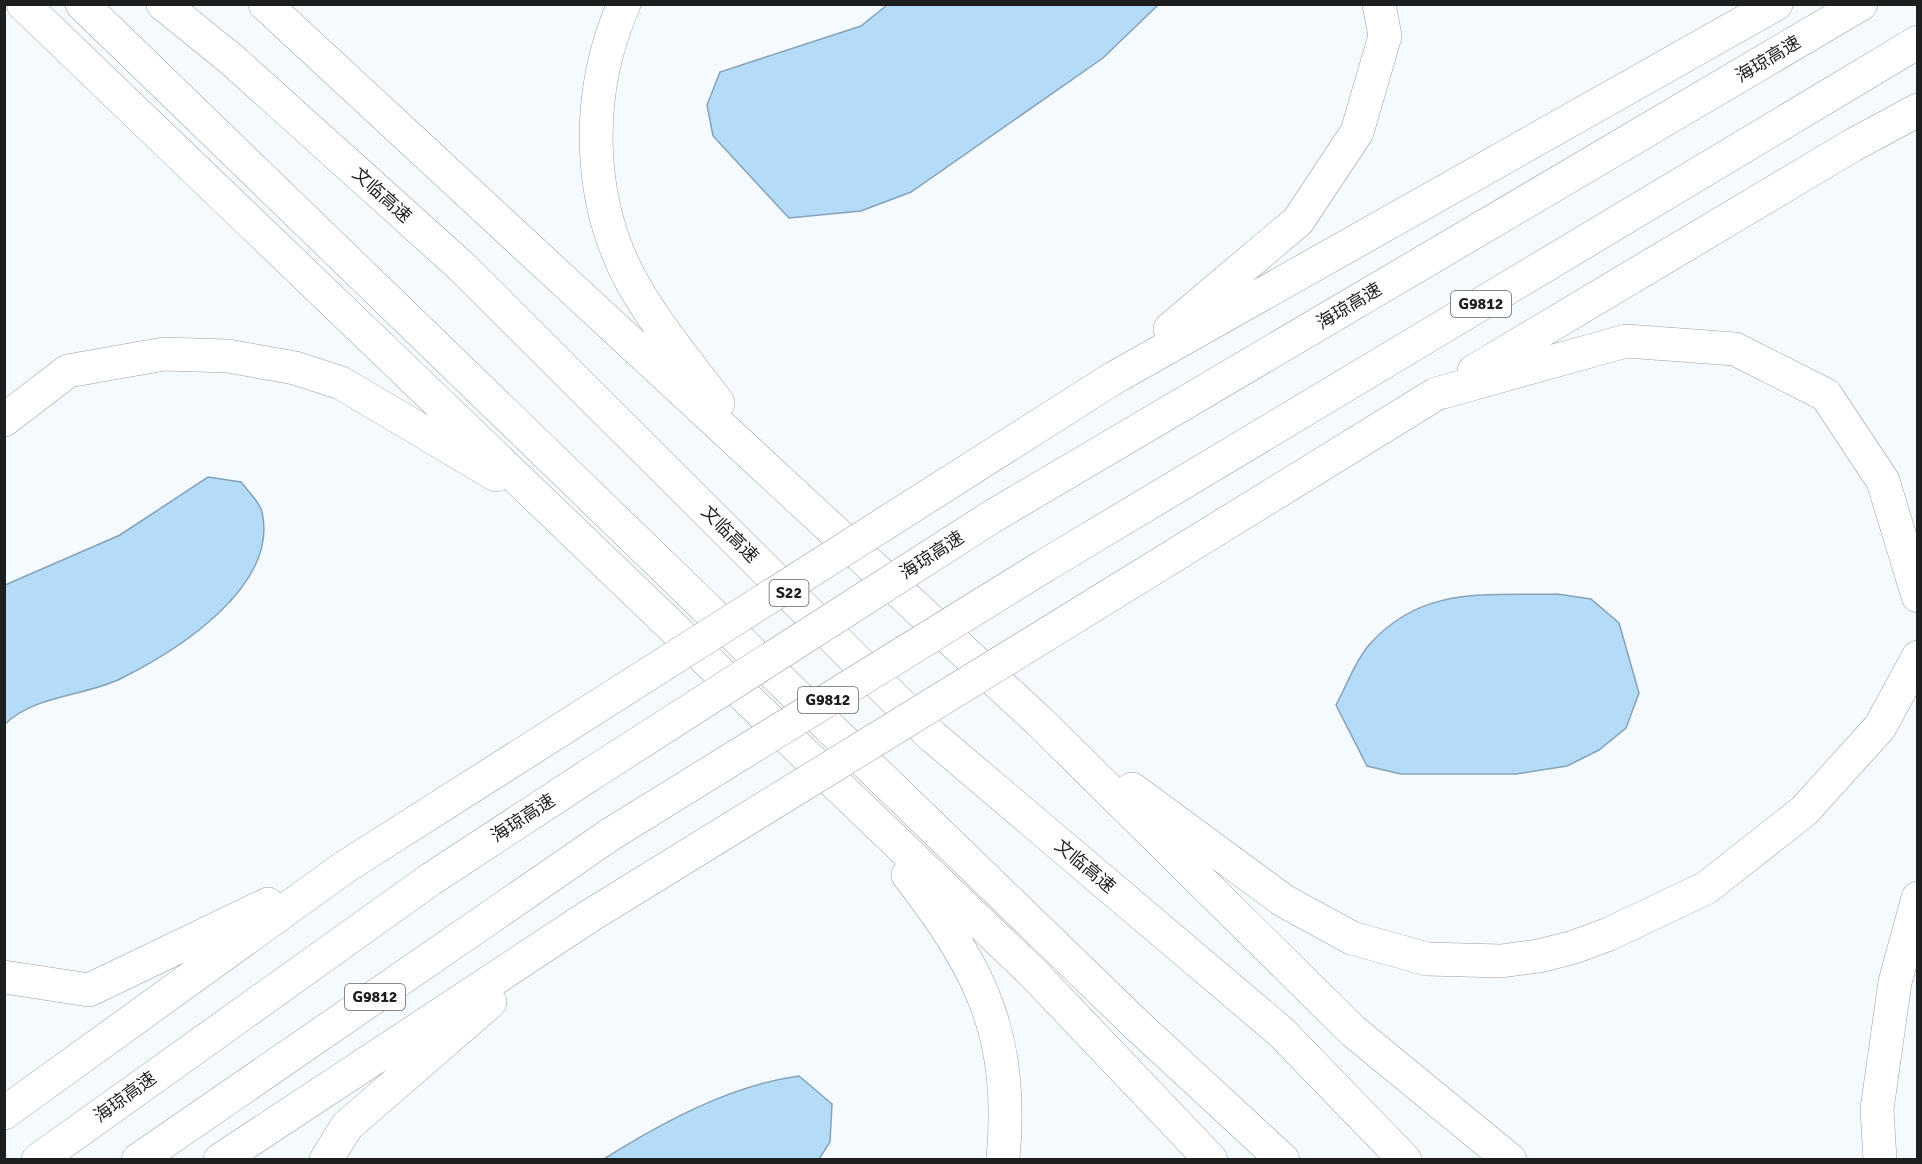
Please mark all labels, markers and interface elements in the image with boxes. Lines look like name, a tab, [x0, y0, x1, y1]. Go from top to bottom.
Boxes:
street label: 海琼高速	[1731, 31, 1805, 87]
street label: 文临高速	[348, 163, 416, 227]
street label: 海琼高速	[1312, 278, 1386, 334]
road number: G9812	[1451, 291, 1511, 317]
street label: 文临高速	[697, 501, 763, 567]
street label: 海琼高速	[896, 526, 968, 584]
road number: S22	[770, 580, 808, 606]
road number: G9812	[798, 687, 858, 713]
street label: 海琼高速	[487, 789, 559, 847]
street label: 文临高速	[1050, 834, 1120, 898]
road number: G9812	[345, 984, 405, 1010]
street label: 海琼高速	[89, 1067, 161, 1127]

